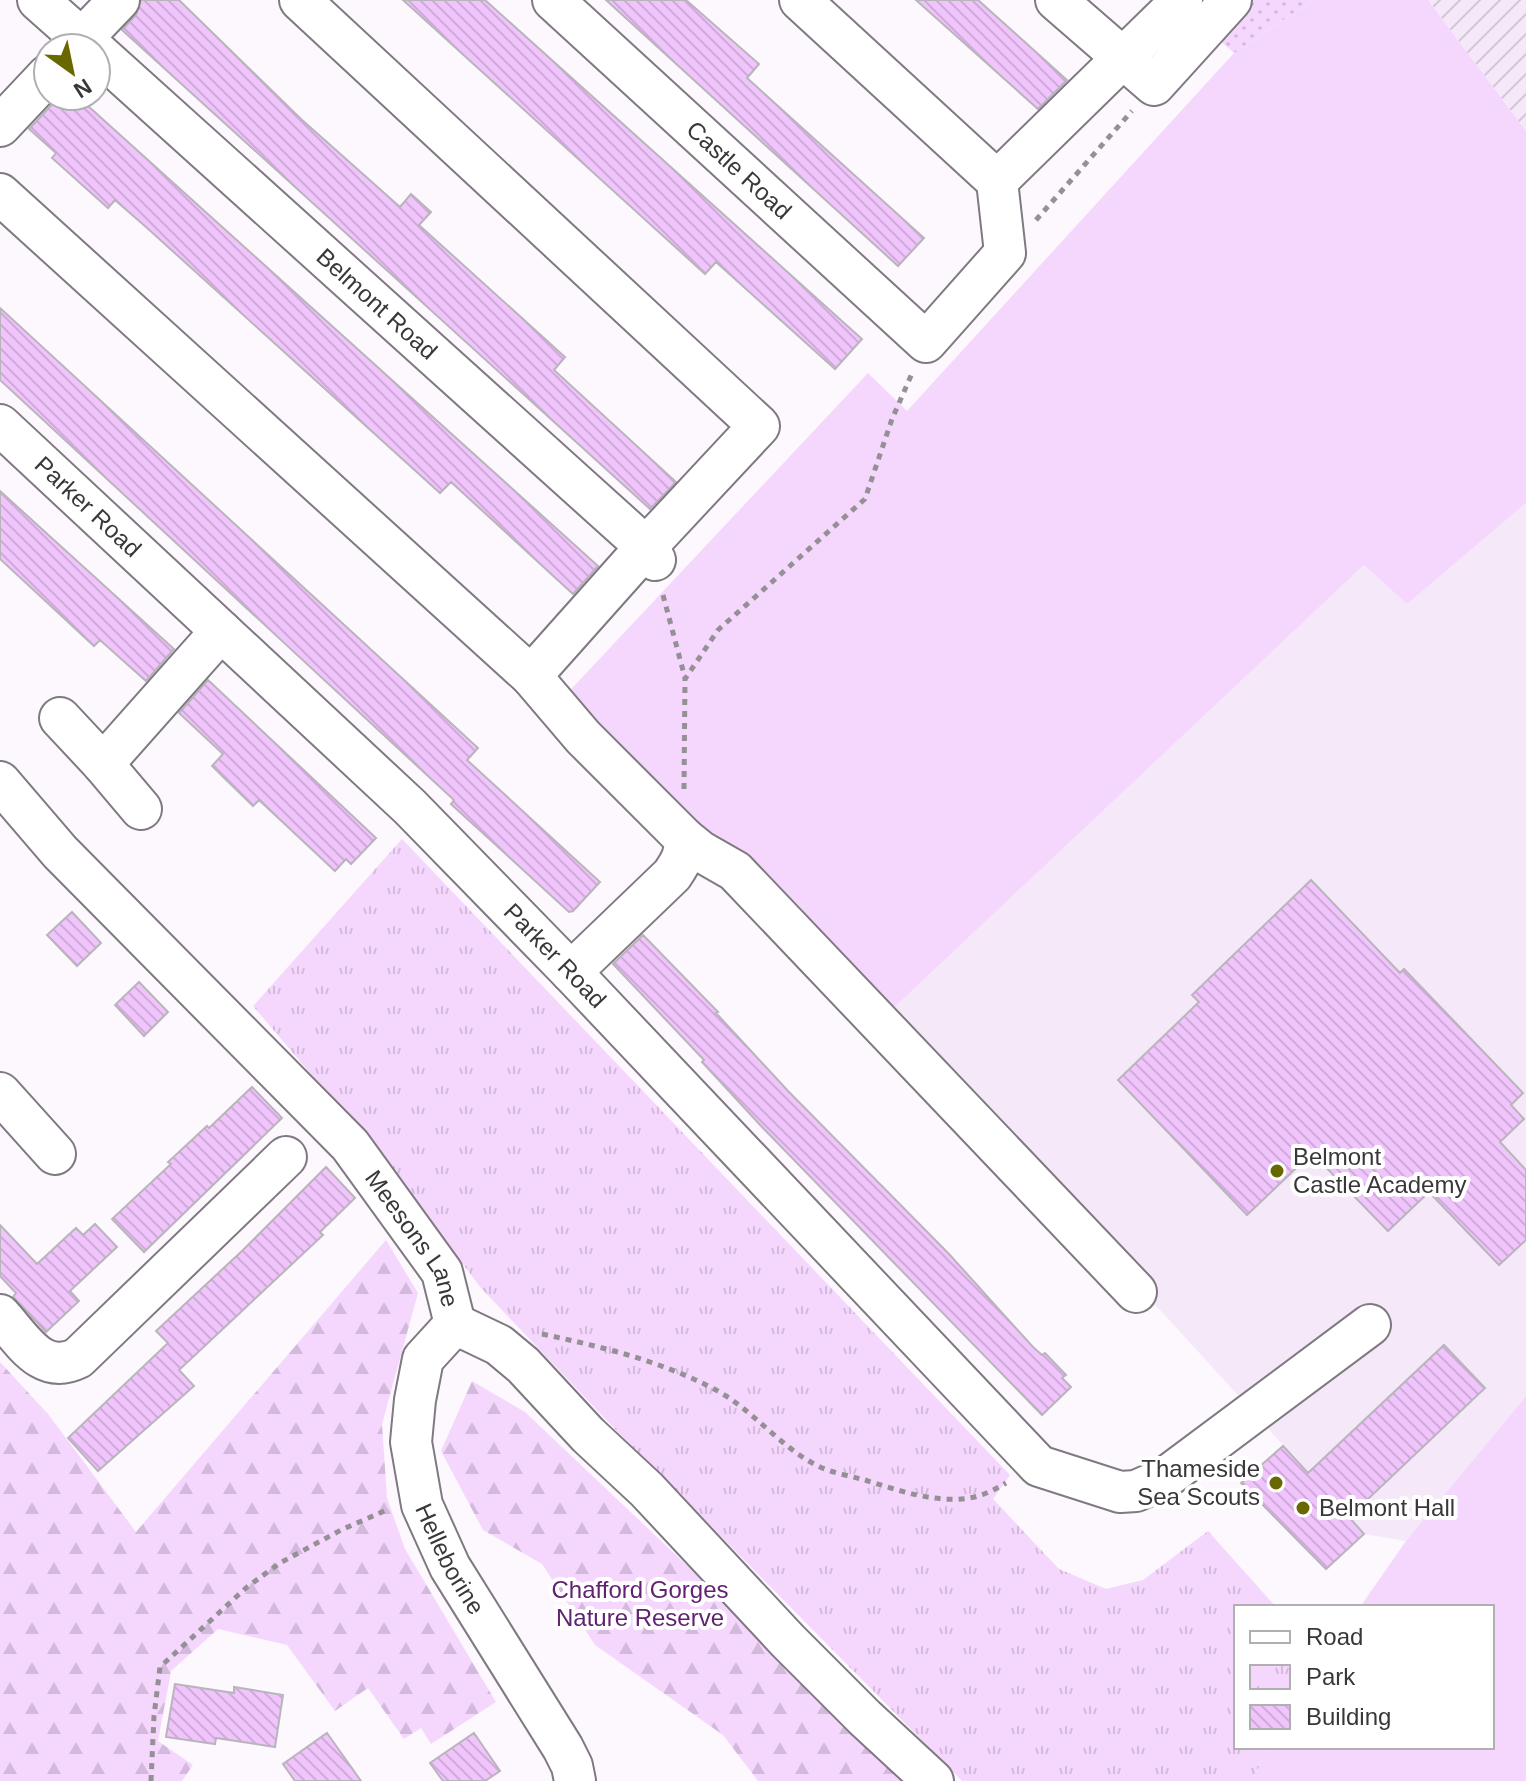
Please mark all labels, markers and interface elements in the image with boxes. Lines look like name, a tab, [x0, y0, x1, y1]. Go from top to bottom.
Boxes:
north arrow	[32, 32, 112, 112]
text: N	[69, 74, 96, 103]
street label: Castle Road	[681, 115, 797, 225]
street label: Belmont Road	[311, 243, 443, 365]
street label: Parker Road	[30, 451, 147, 562]
street label: Parker Road	[499, 898, 612, 1013]
place label: Belmont Castle Academy	[1293, 1143, 1466, 1198]
marker: Belmont Castle Academy	[1268, 1162, 1286, 1180]
street label: Meesons Lane	[360, 1165, 464, 1310]
place label: Thameside Sea Scouts	[1137, 1455, 1260, 1510]
marker: Thameside Sea Scouts	[1267, 1474, 1285, 1492]
place label: Belmont Hall	[1319, 1494, 1455, 1521]
street label: Helleborine	[410, 1499, 490, 1619]
marker: Belmont Hall	[1294, 1499, 1312, 1517]
park label: Chafford Gorges Nature Reserve	[552, 1576, 729, 1631]
legend	[1234, 1605, 1494, 1749]
text: Road	[1306, 1623, 1363, 1650]
text: Park	[1306, 1663, 1356, 1690]
text: Building	[1306, 1703, 1391, 1730]

